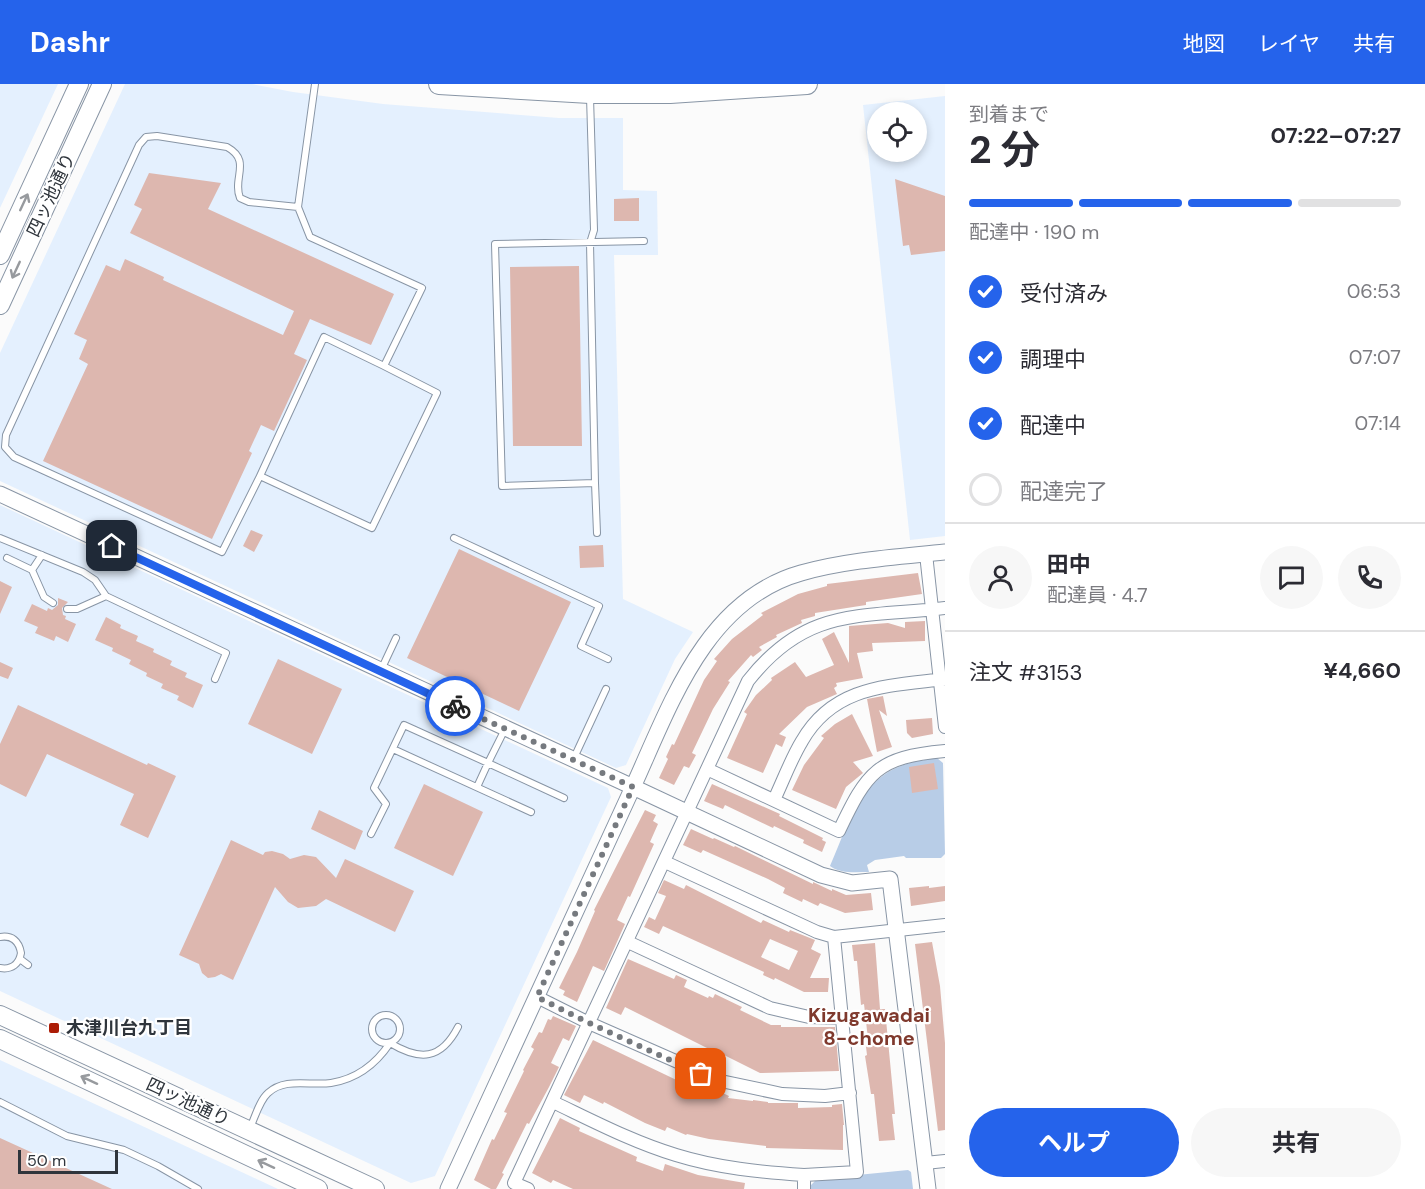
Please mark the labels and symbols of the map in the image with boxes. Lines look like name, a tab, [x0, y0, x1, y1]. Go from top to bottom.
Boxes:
street label: 四ッ池通り	[21, 149, 81, 241]
one-way arrow	[19, 193, 31, 211]
one-way arrow	[10, 261, 21, 279]
pin	[86, 520, 137, 571]
courier	[425, 676, 485, 736]
district label: Kizugawadai 8-chome	[808, 1002, 930, 1051]
place label: 木津川台九丁目	[66, 1016, 192, 1040]
marker: 木津川台九丁目	[47, 1021, 61, 1035]
pin	[675, 1048, 726, 1099]
street label: 四ッ池通り	[142, 1072, 234, 1132]
one-way arrow	[81, 1074, 99, 1086]
scale bar	[18, 1147, 118, 1174]
one-way arrow	[257, 1157, 275, 1169]

